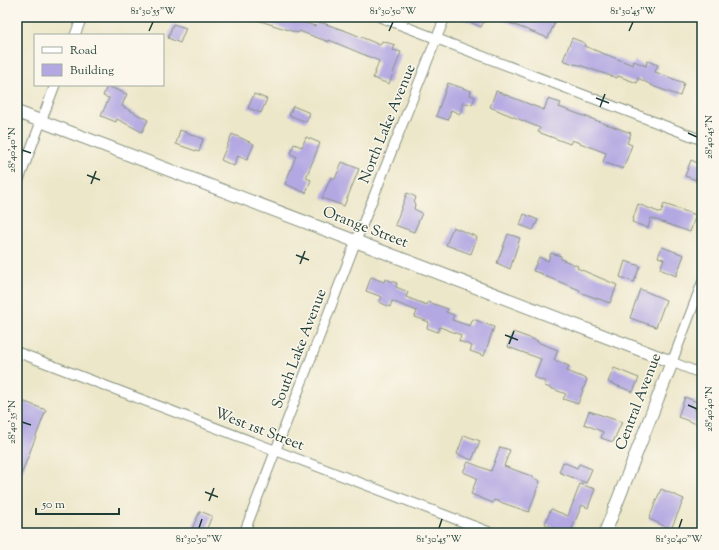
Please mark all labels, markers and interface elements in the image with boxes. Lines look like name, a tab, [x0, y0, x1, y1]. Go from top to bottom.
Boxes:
text: 81°30'55"W	[131, 4, 175, 19]
text: 81°30'50"W	[370, 4, 416, 19]
text: 81°30'45"W	[610, 4, 656, 19]
legend	[34, 34, 164, 86]
text: Road	[70, 42, 97, 60]
street label: North Lake Avenue	[355, 61, 422, 187]
text: Building	[70, 62, 114, 80]
text: 28°40'45"N	[702, 115, 717, 159]
text: 28°40'40"N	[5, 127, 20, 173]
street label: Orange Street	[319, 202, 411, 254]
street label: South Lake Avenue	[267, 286, 333, 412]
street label: Central Avenue	[611, 350, 667, 454]
text: 28°40'40"N	[702, 386, 717, 432]
text: 28°40'35"N	[5, 400, 20, 444]
street label: West 1st Street	[211, 403, 307, 457]
scale bar	[36, 490, 119, 516]
text: 50 m	[41, 496, 65, 514]
text: 81°30'50"W	[176, 532, 222, 547]
text: 81°30'45"W	[416, 532, 462, 547]
text: 81°30'40"W	[656, 532, 702, 547]

